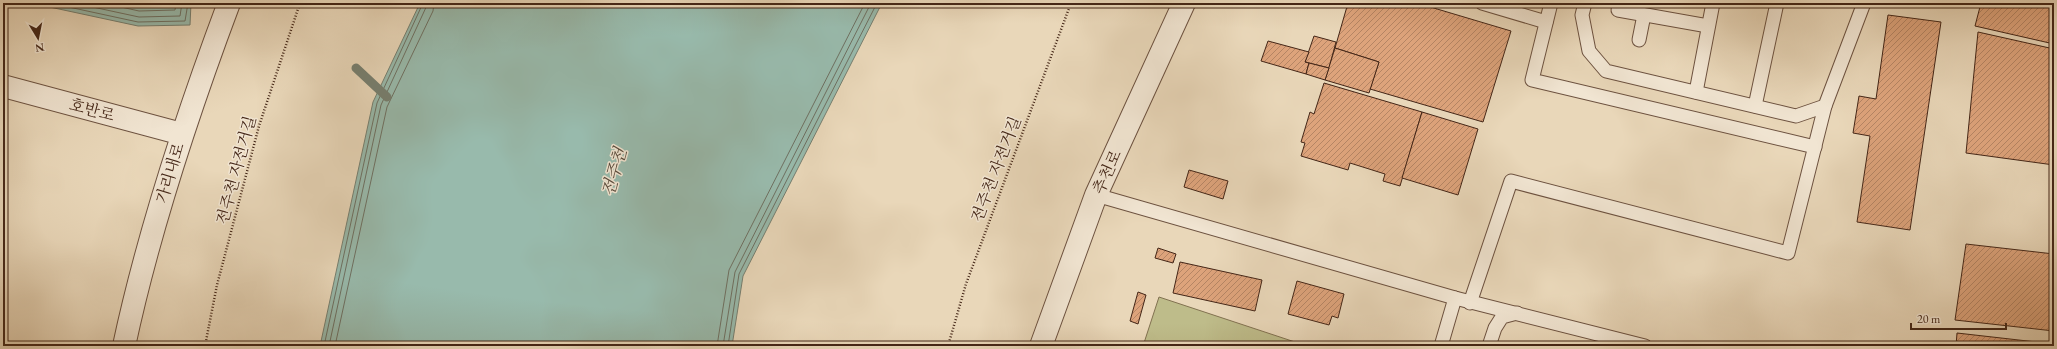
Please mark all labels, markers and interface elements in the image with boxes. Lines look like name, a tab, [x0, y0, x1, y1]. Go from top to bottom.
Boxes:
north arrow	[18, 18, 58, 58]
text: N	[34, 40, 45, 56]
street label: 호반로	[67, 94, 118, 126]
street label: 전주천 자전거길	[211, 113, 261, 227]
street label: 전주천 자전거길	[966, 113, 1026, 225]
street label: 가리내로	[151, 140, 189, 206]
water label: 전주천	[597, 144, 632, 199]
street label: 추천로	[1088, 146, 1126, 197]
scale bar	[1911, 305, 2006, 331]
text: 20 m	[1917, 311, 1941, 327]

